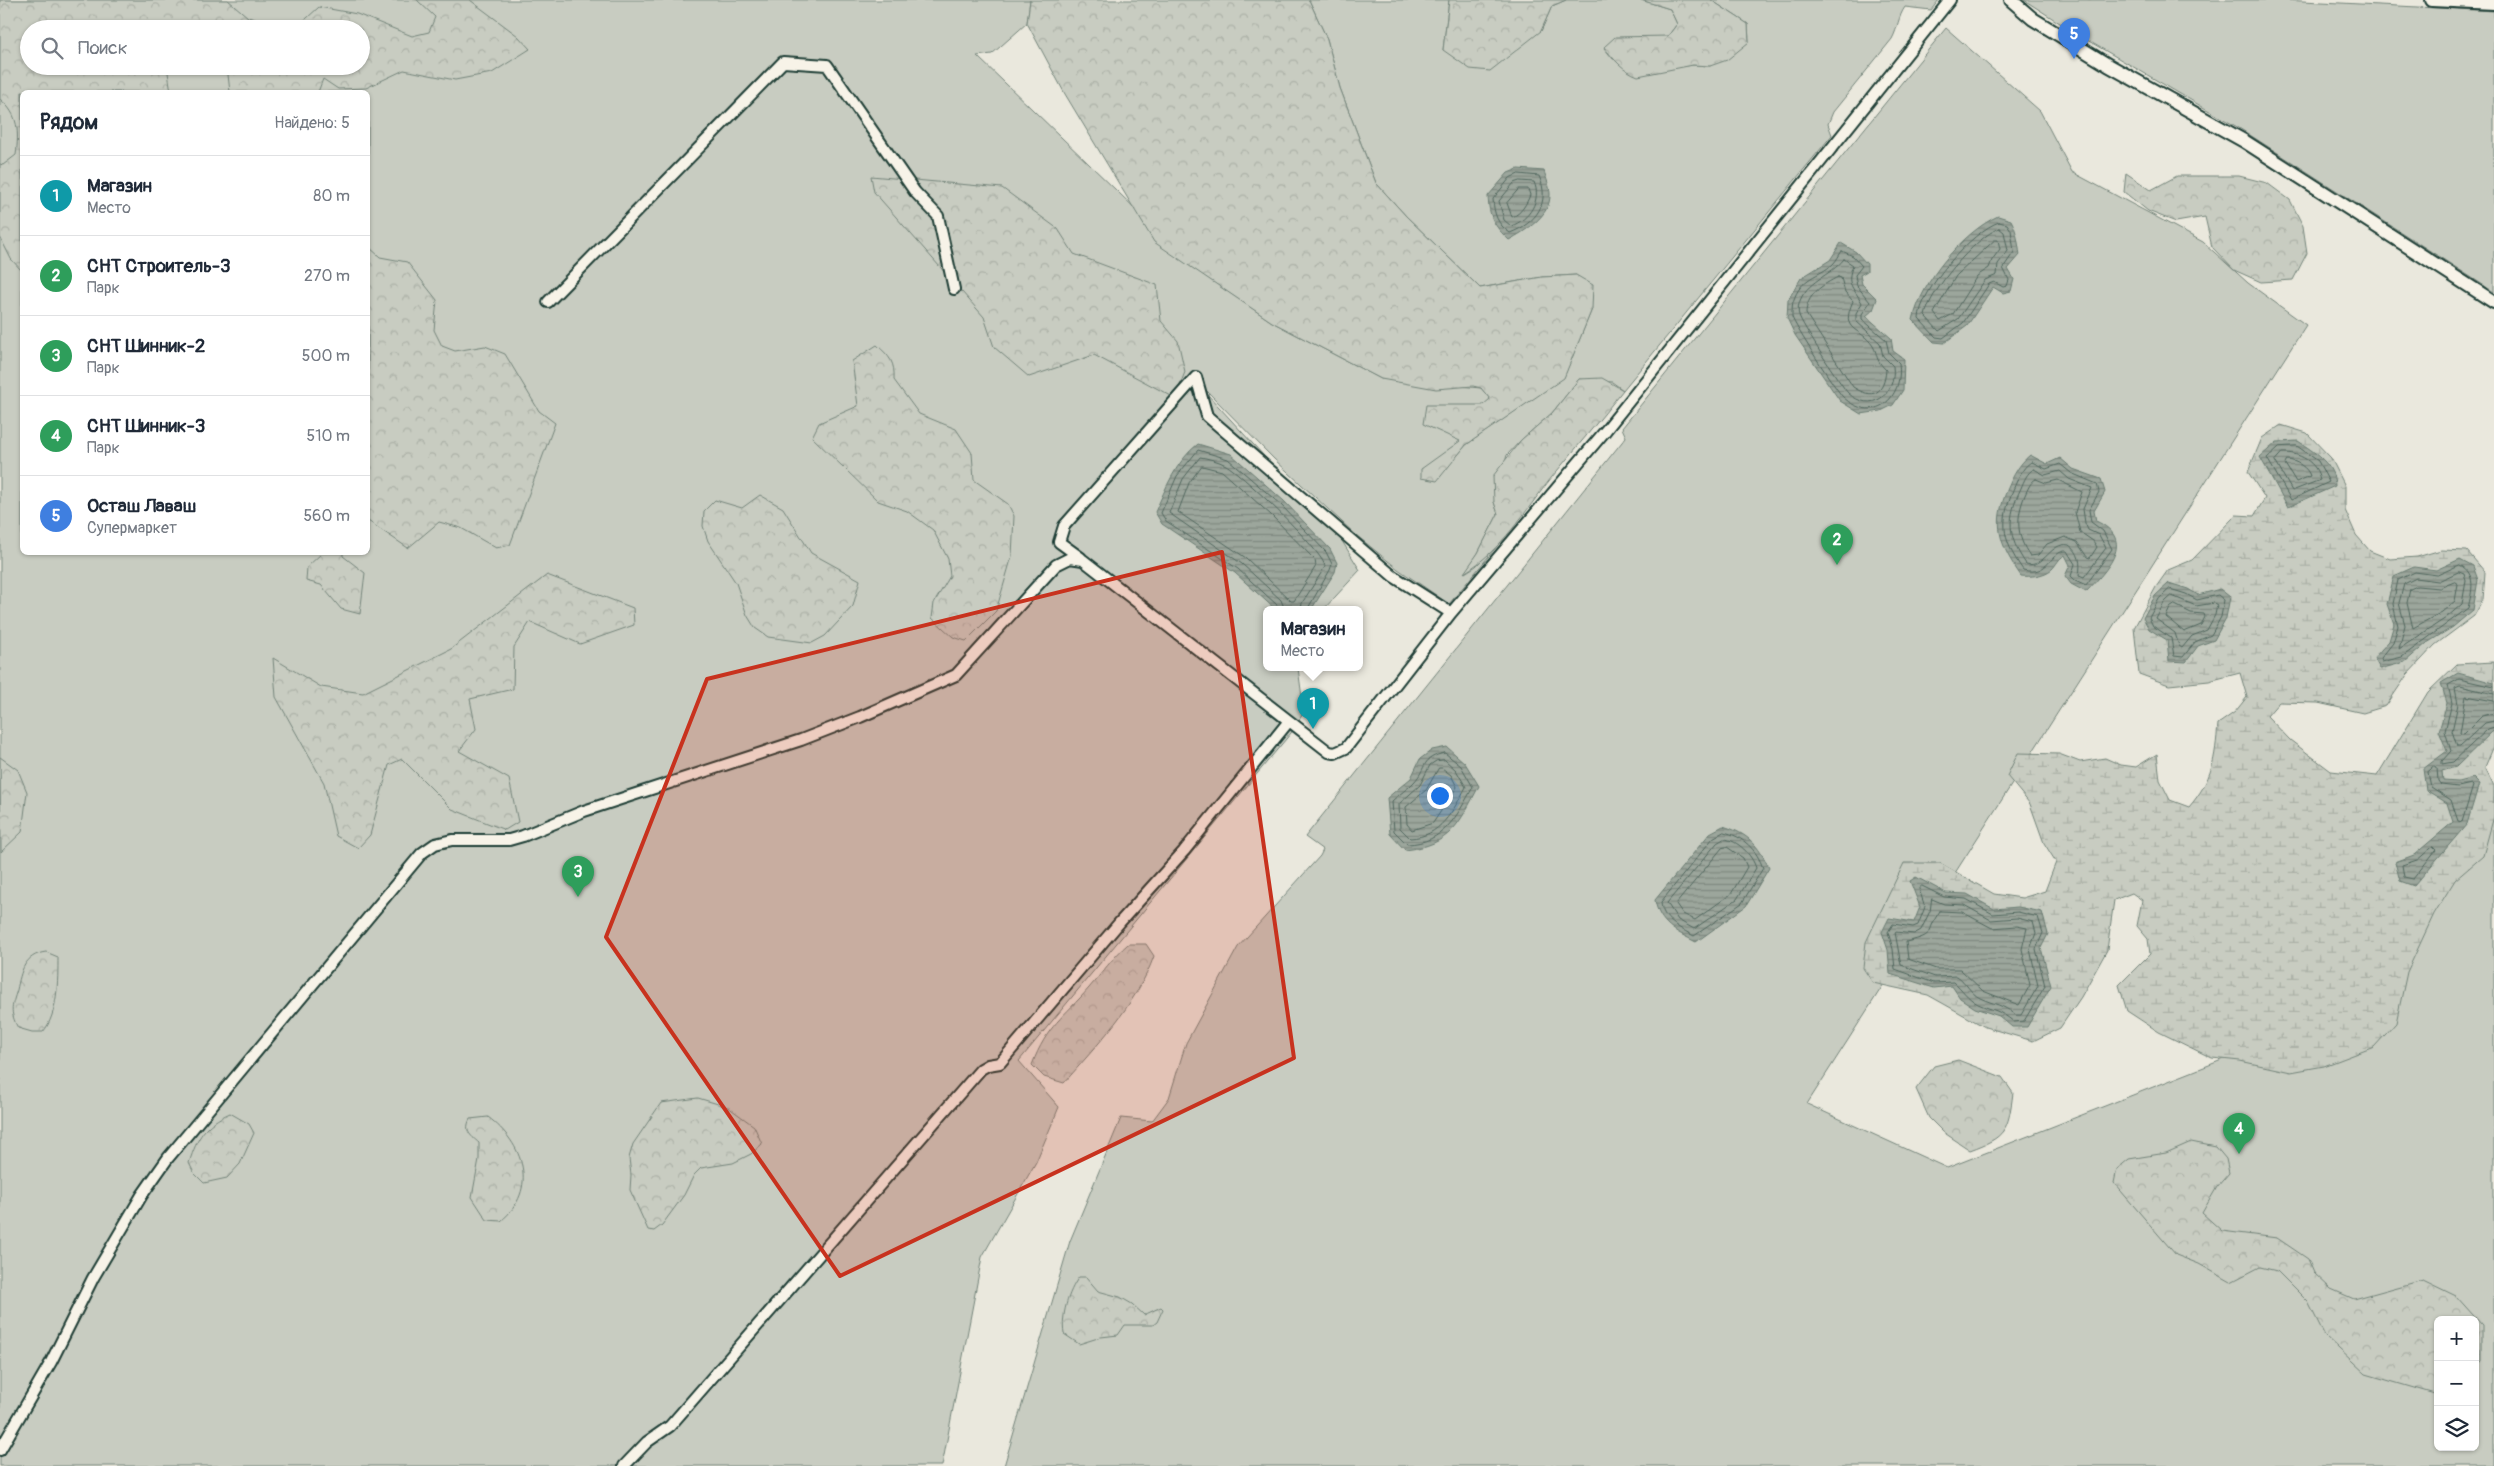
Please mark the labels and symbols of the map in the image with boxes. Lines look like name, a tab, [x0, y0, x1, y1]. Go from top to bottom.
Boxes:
pin: 5	[2058, 18, 2090, 59]
pin: 2	[1821, 524, 1853, 565]
pin: 1	[1297, 688, 1329, 729]
your location	[1427, 783, 1453, 809]
pin: 3	[562, 856, 594, 897]
pin: 4	[2223, 1113, 2255, 1154]

